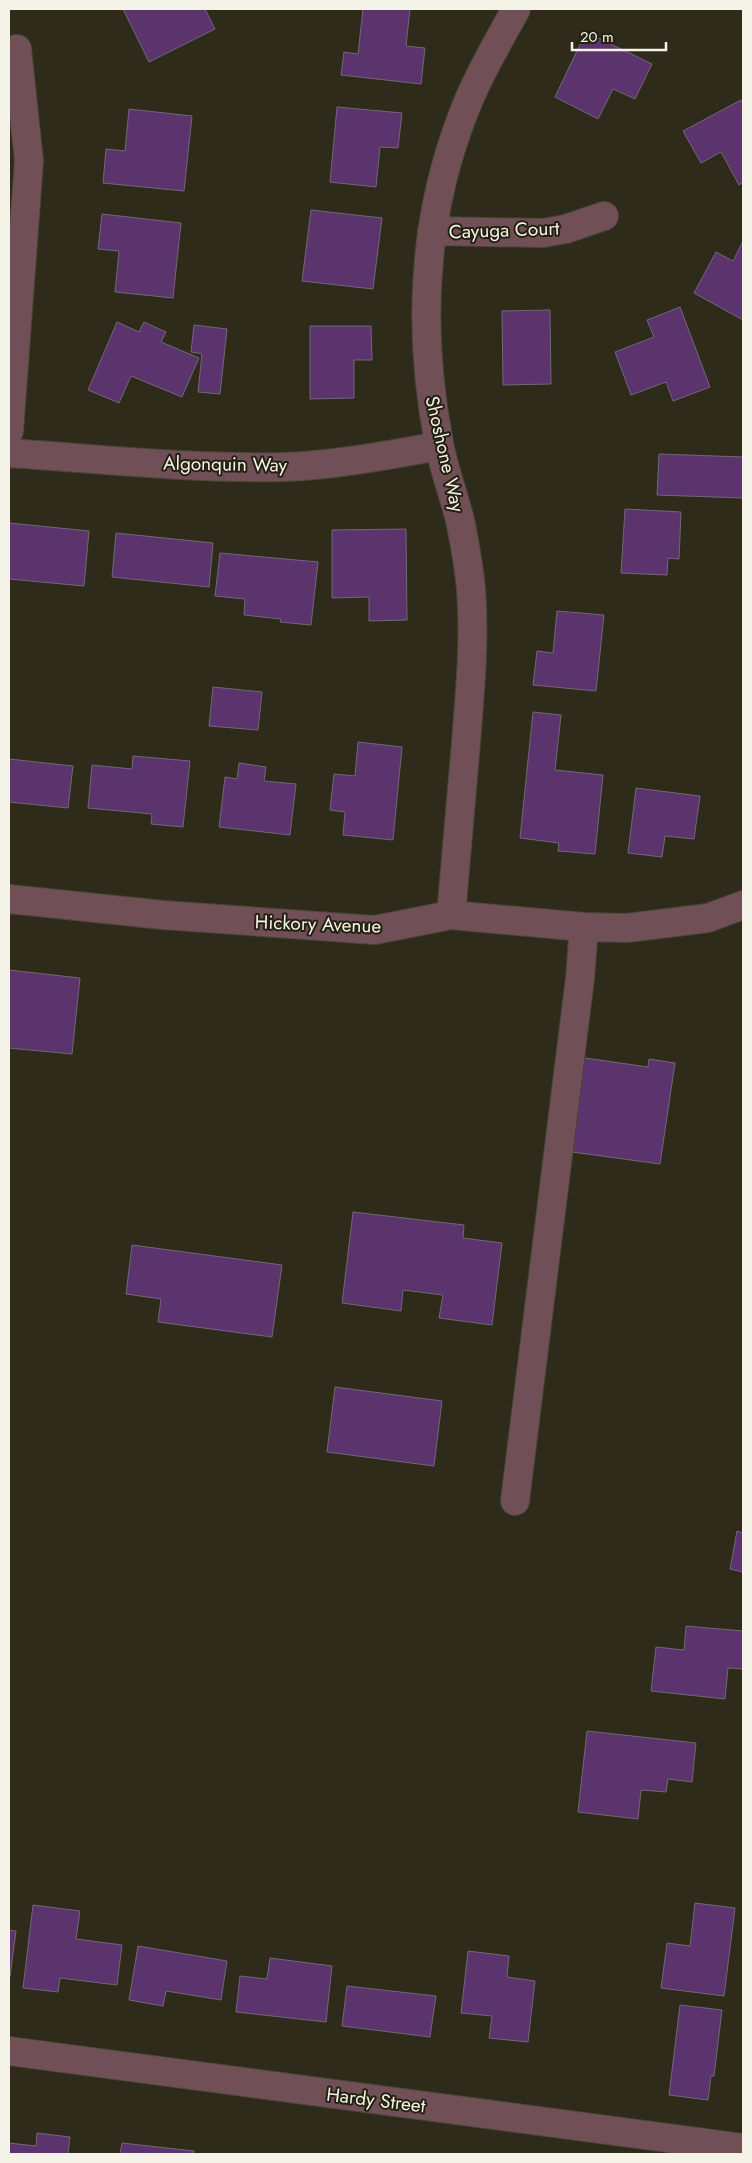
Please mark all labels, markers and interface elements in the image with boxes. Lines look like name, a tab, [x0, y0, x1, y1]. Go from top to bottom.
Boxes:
scale bar	[572, 20, 666, 52]
text: 20 m	[580, 26, 614, 48]
street label: Cayuga Court	[448, 215, 560, 245]
street label: Shoshone Way	[419, 393, 472, 515]
street label: Algonquin Way	[163, 449, 288, 479]
street label: Hickory Avenue	[254, 908, 382, 940]
street label: Hardy Street	[325, 2081, 427, 2120]

